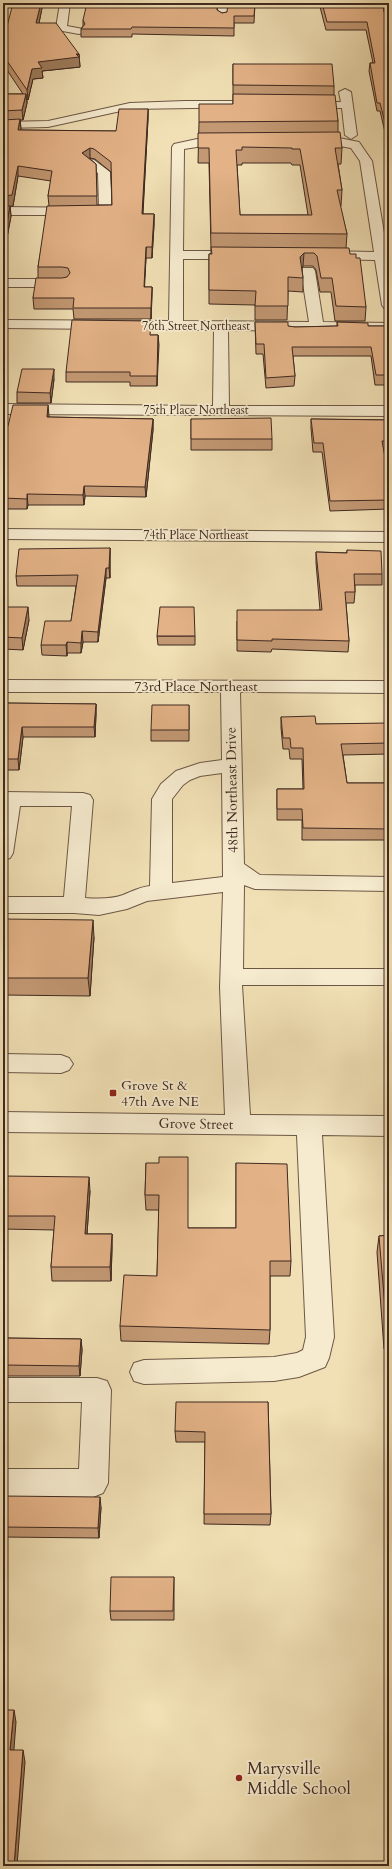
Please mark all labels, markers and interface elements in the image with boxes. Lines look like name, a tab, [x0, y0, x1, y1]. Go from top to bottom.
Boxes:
street label: 76th Street Northeast	[142, 318, 250, 334]
street label: 75th Place Northeast	[143, 402, 249, 418]
street label: 74th Place Northeast	[143, 527, 249, 543]
street label: 73rd Place Northeast	[134, 677, 258, 696]
street label: 48th Northeast Drive	[221, 727, 243, 853]
place label: Grove St & 47th Ave NE	[121, 1076, 199, 1111]
marker: Grove St & 47th Ave NE	[108, 1088, 118, 1098]
street label: Grove Street	[159, 1114, 234, 1134]
place label: Marysville Middle School	[247, 1757, 351, 1800]
marker: Marysville Middle School	[234, 1773, 244, 1783]

